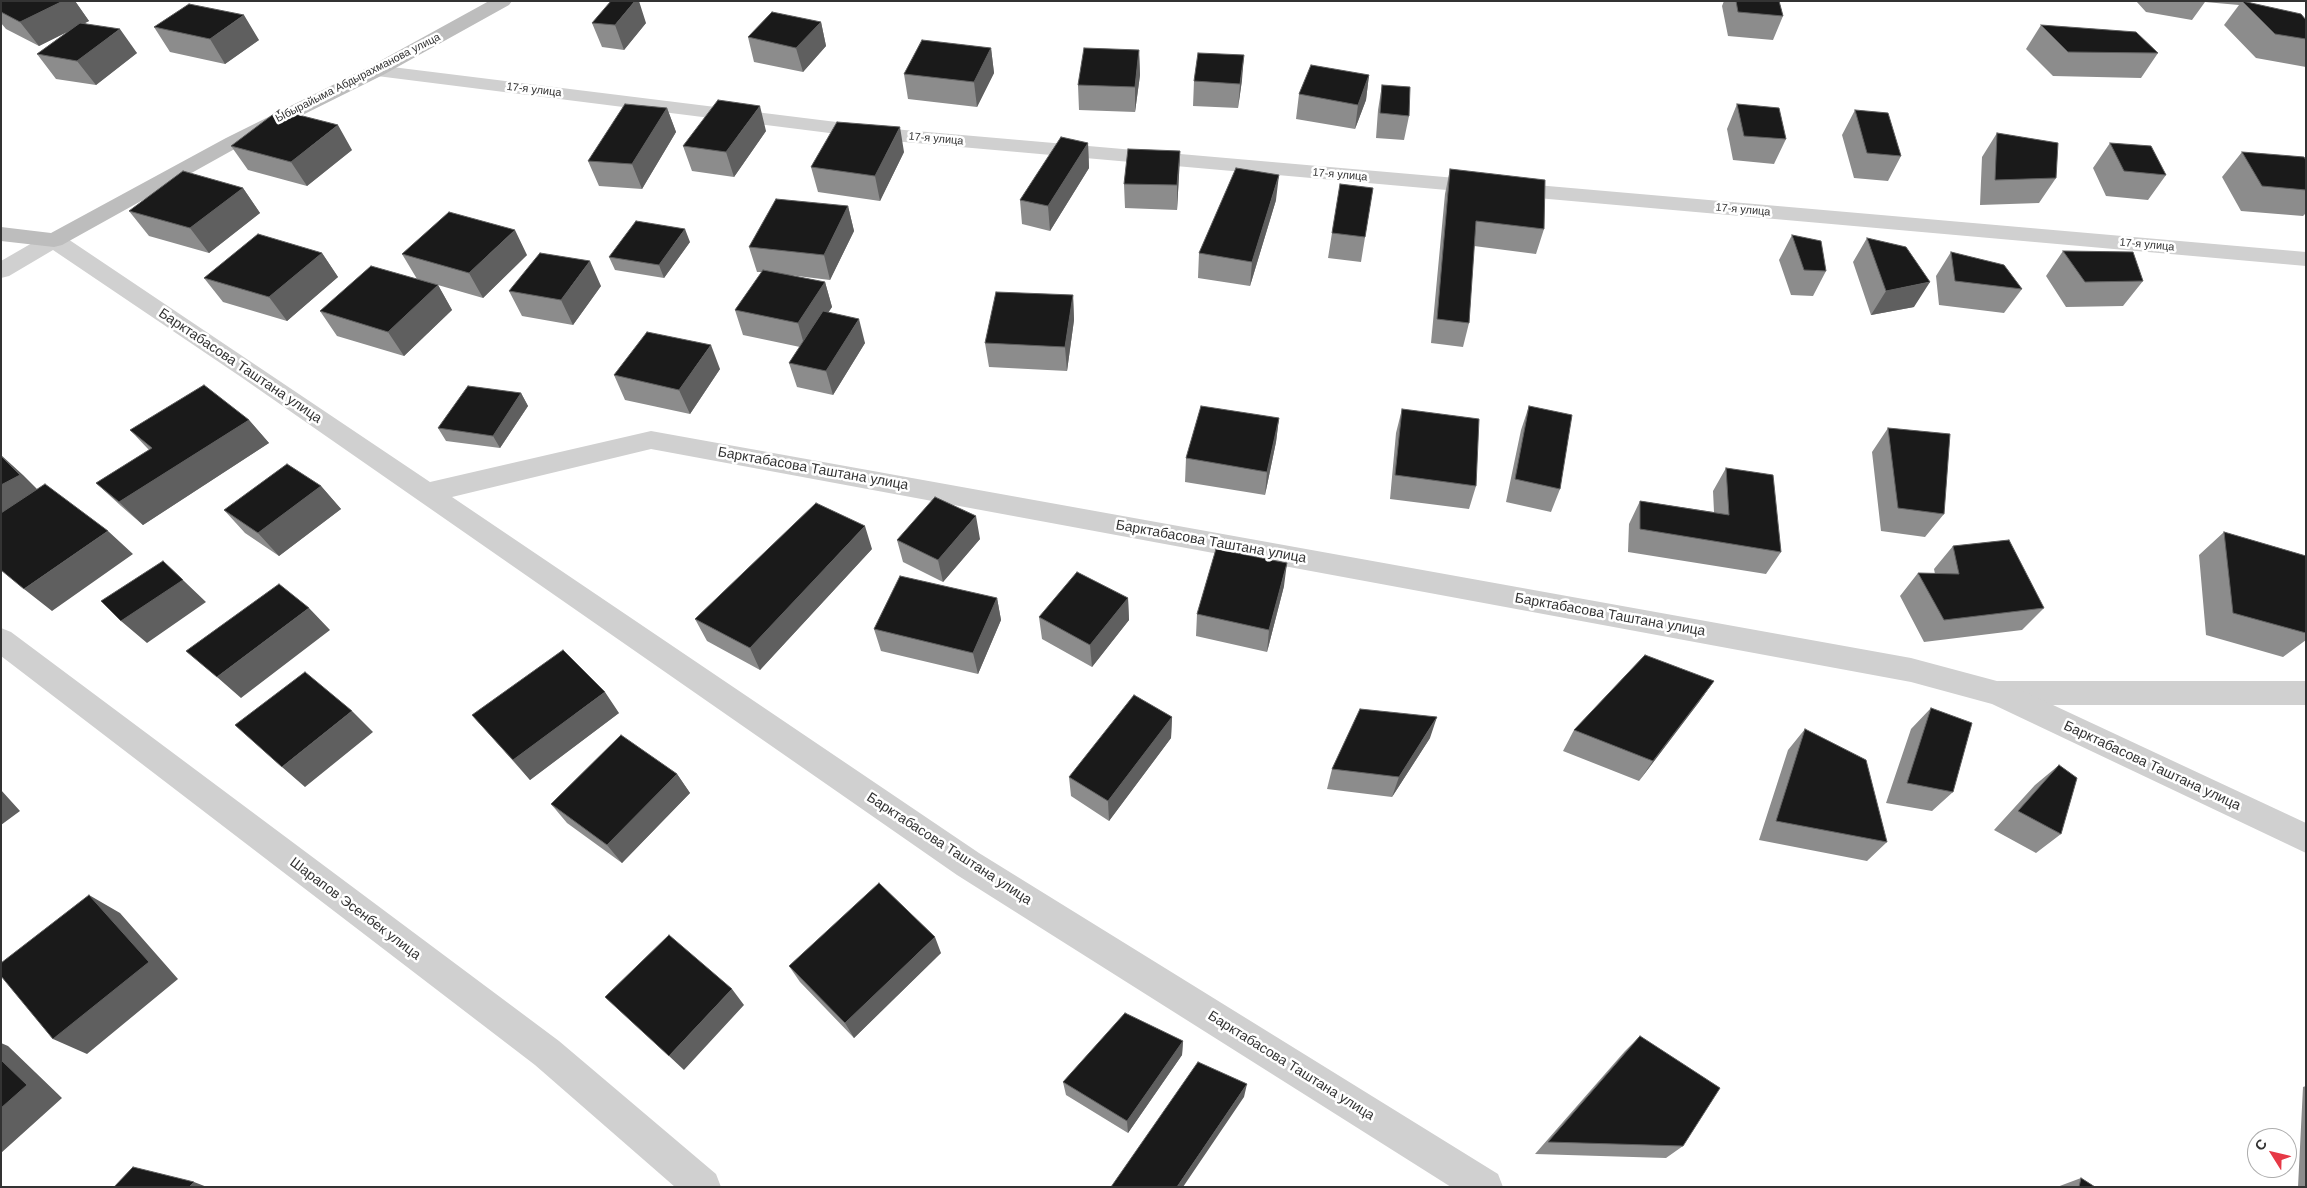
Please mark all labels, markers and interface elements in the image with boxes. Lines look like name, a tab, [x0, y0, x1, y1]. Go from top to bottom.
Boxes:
street label: Ыбырайыма Абдырахманова улица	[273, 31, 443, 125]
street label: 17-я улица	[506, 80, 562, 100]
street label: 17-я улица	[908, 130, 964, 148]
street label: 17-я улица	[1312, 166, 1368, 184]
street label: 17-я улица	[1715, 201, 1771, 219]
street label: 17-я улица	[2119, 236, 2175, 254]
street label: Барктабасова Таштана улица	[155, 305, 325, 427]
street label: Барктабасова Таштана улица	[716, 444, 910, 494]
street label: Барктабасова Таштана улица	[1114, 517, 1308, 567]
street label: Барктабасова Таштана улица	[1513, 590, 1707, 640]
street label: Барктабасова Таштана улица	[2061, 718, 2243, 814]
street label: Барктабасова Таштана улица	[863, 789, 1035, 909]
street label: Шарапов Эсенбек улица	[286, 854, 424, 964]
street label: Барктабасова Таштана улица	[1205, 1008, 1377, 1124]
north arrow	[2247, 1128, 2297, 1178]
text: С	[2251, 1136, 2270, 1154]

